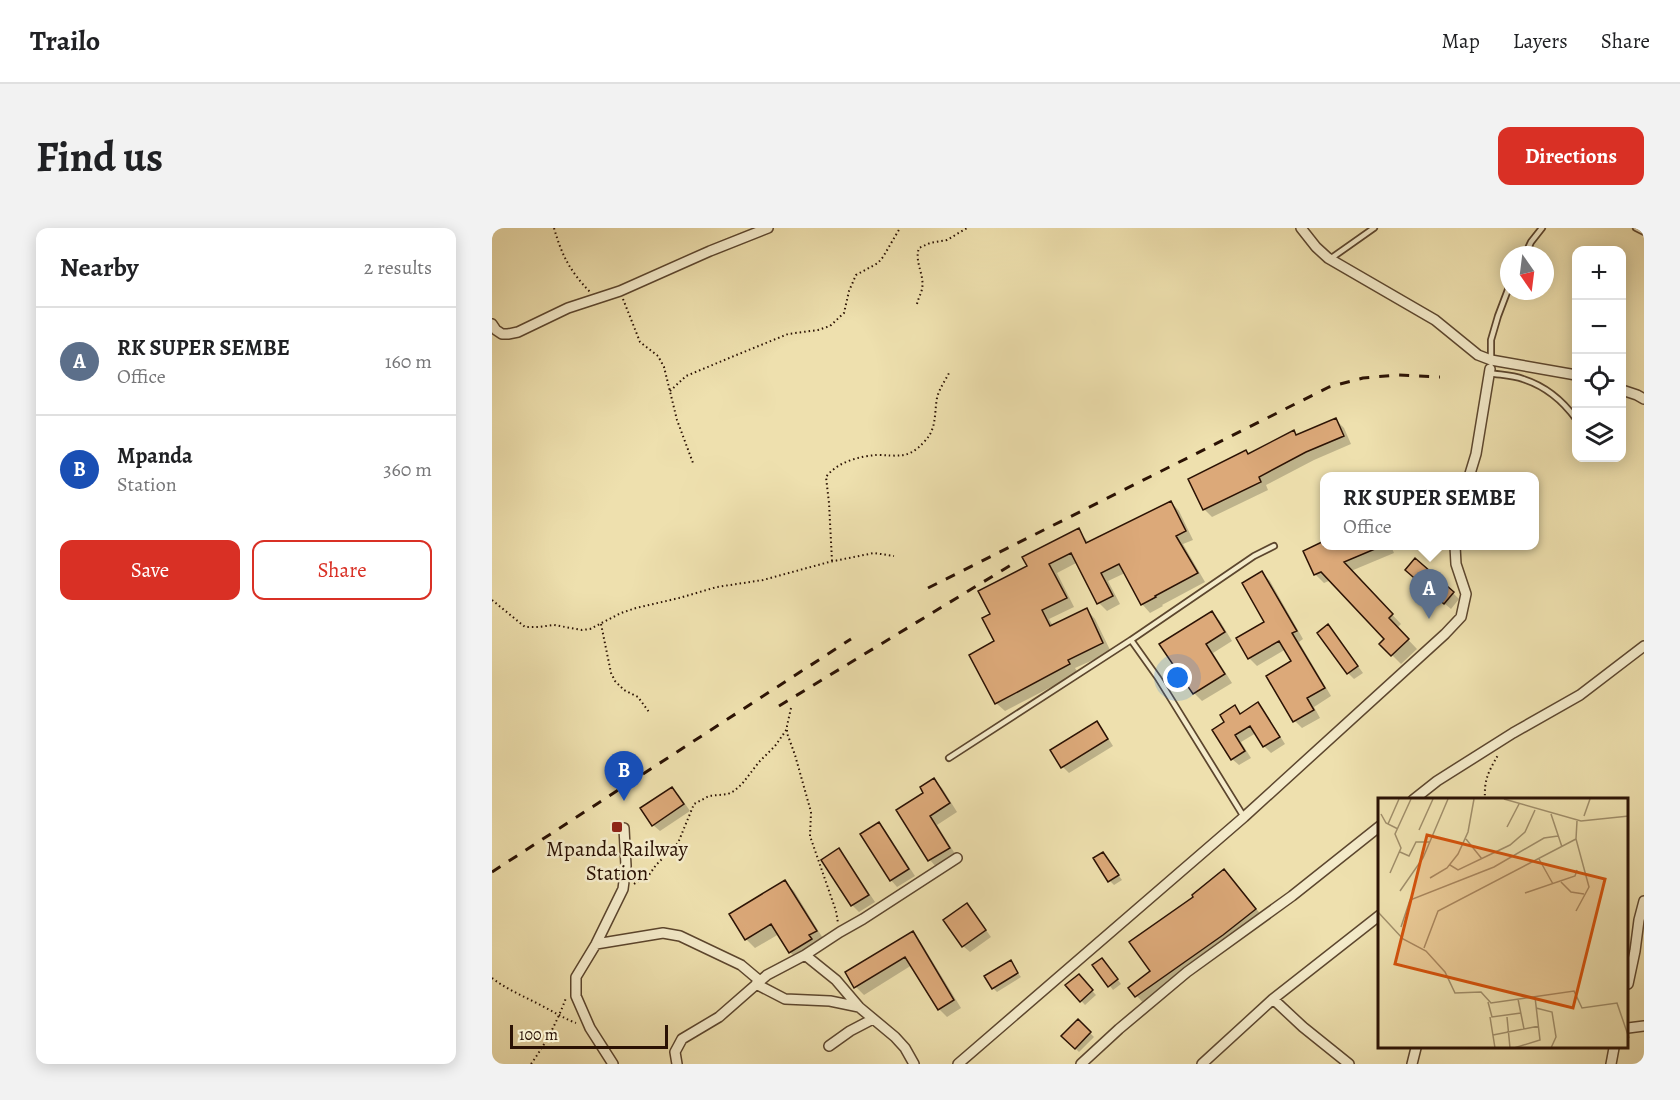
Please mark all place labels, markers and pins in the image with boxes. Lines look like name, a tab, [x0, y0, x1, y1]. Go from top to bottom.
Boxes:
pin: A	[1410, 570, 1448, 619]
pin: B	[604, 752, 644, 801]
marker: Mpanda Railway Station	[610, 820, 624, 834]
place label: Mpanda Railway Station	[546, 835, 689, 887]

